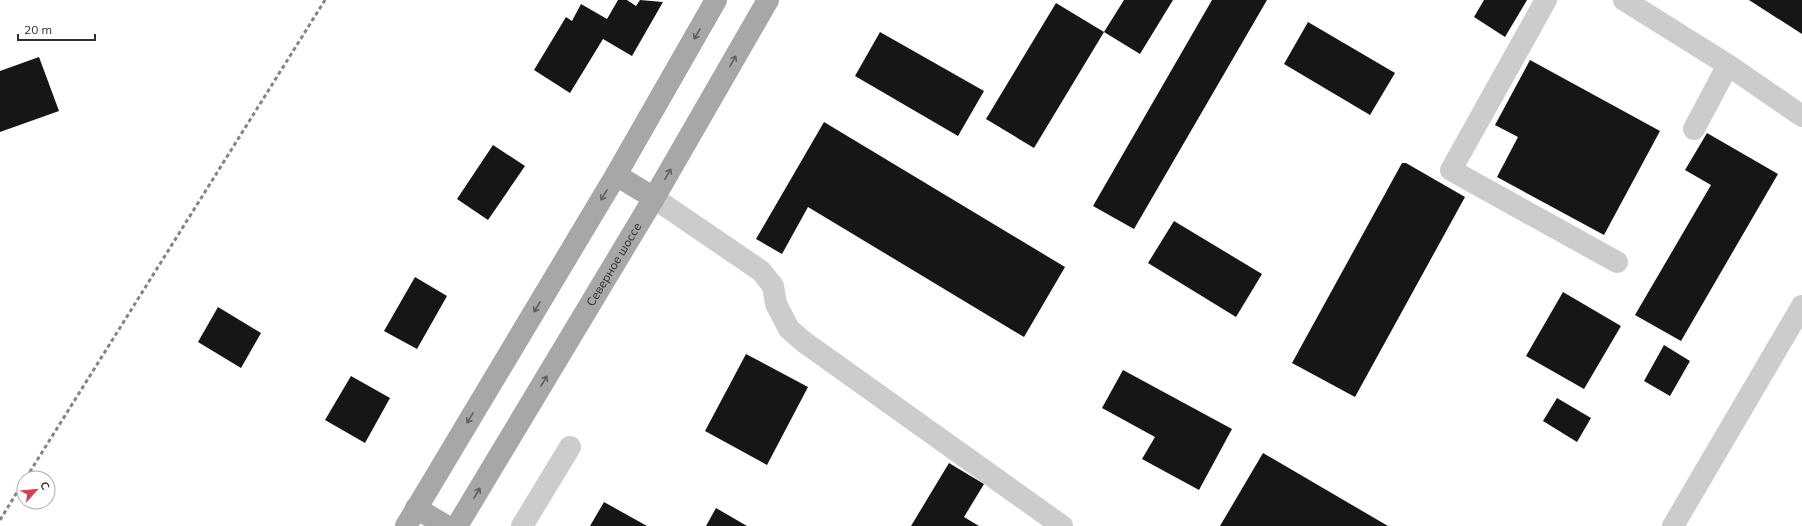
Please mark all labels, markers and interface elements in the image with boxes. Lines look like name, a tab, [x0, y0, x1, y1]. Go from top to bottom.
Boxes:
scale bar	[18, 16, 95, 42]
text: 20 m	[24, 22, 52, 37]
one-way arrow	[692, 28, 700, 40]
one-way arrow	[729, 55, 737, 67]
one-way arrow	[665, 168, 673, 180]
one-way arrow	[600, 189, 608, 201]
street label: Северное шоссе	[583, 219, 645, 309]
one-way arrow	[533, 301, 541, 313]
one-way arrow	[540, 375, 548, 387]
one-way arrow	[466, 412, 474, 424]
north arrow	[16, 470, 56, 510]
text: С	[37, 479, 53, 492]
one-way arrow	[473, 487, 481, 499]

